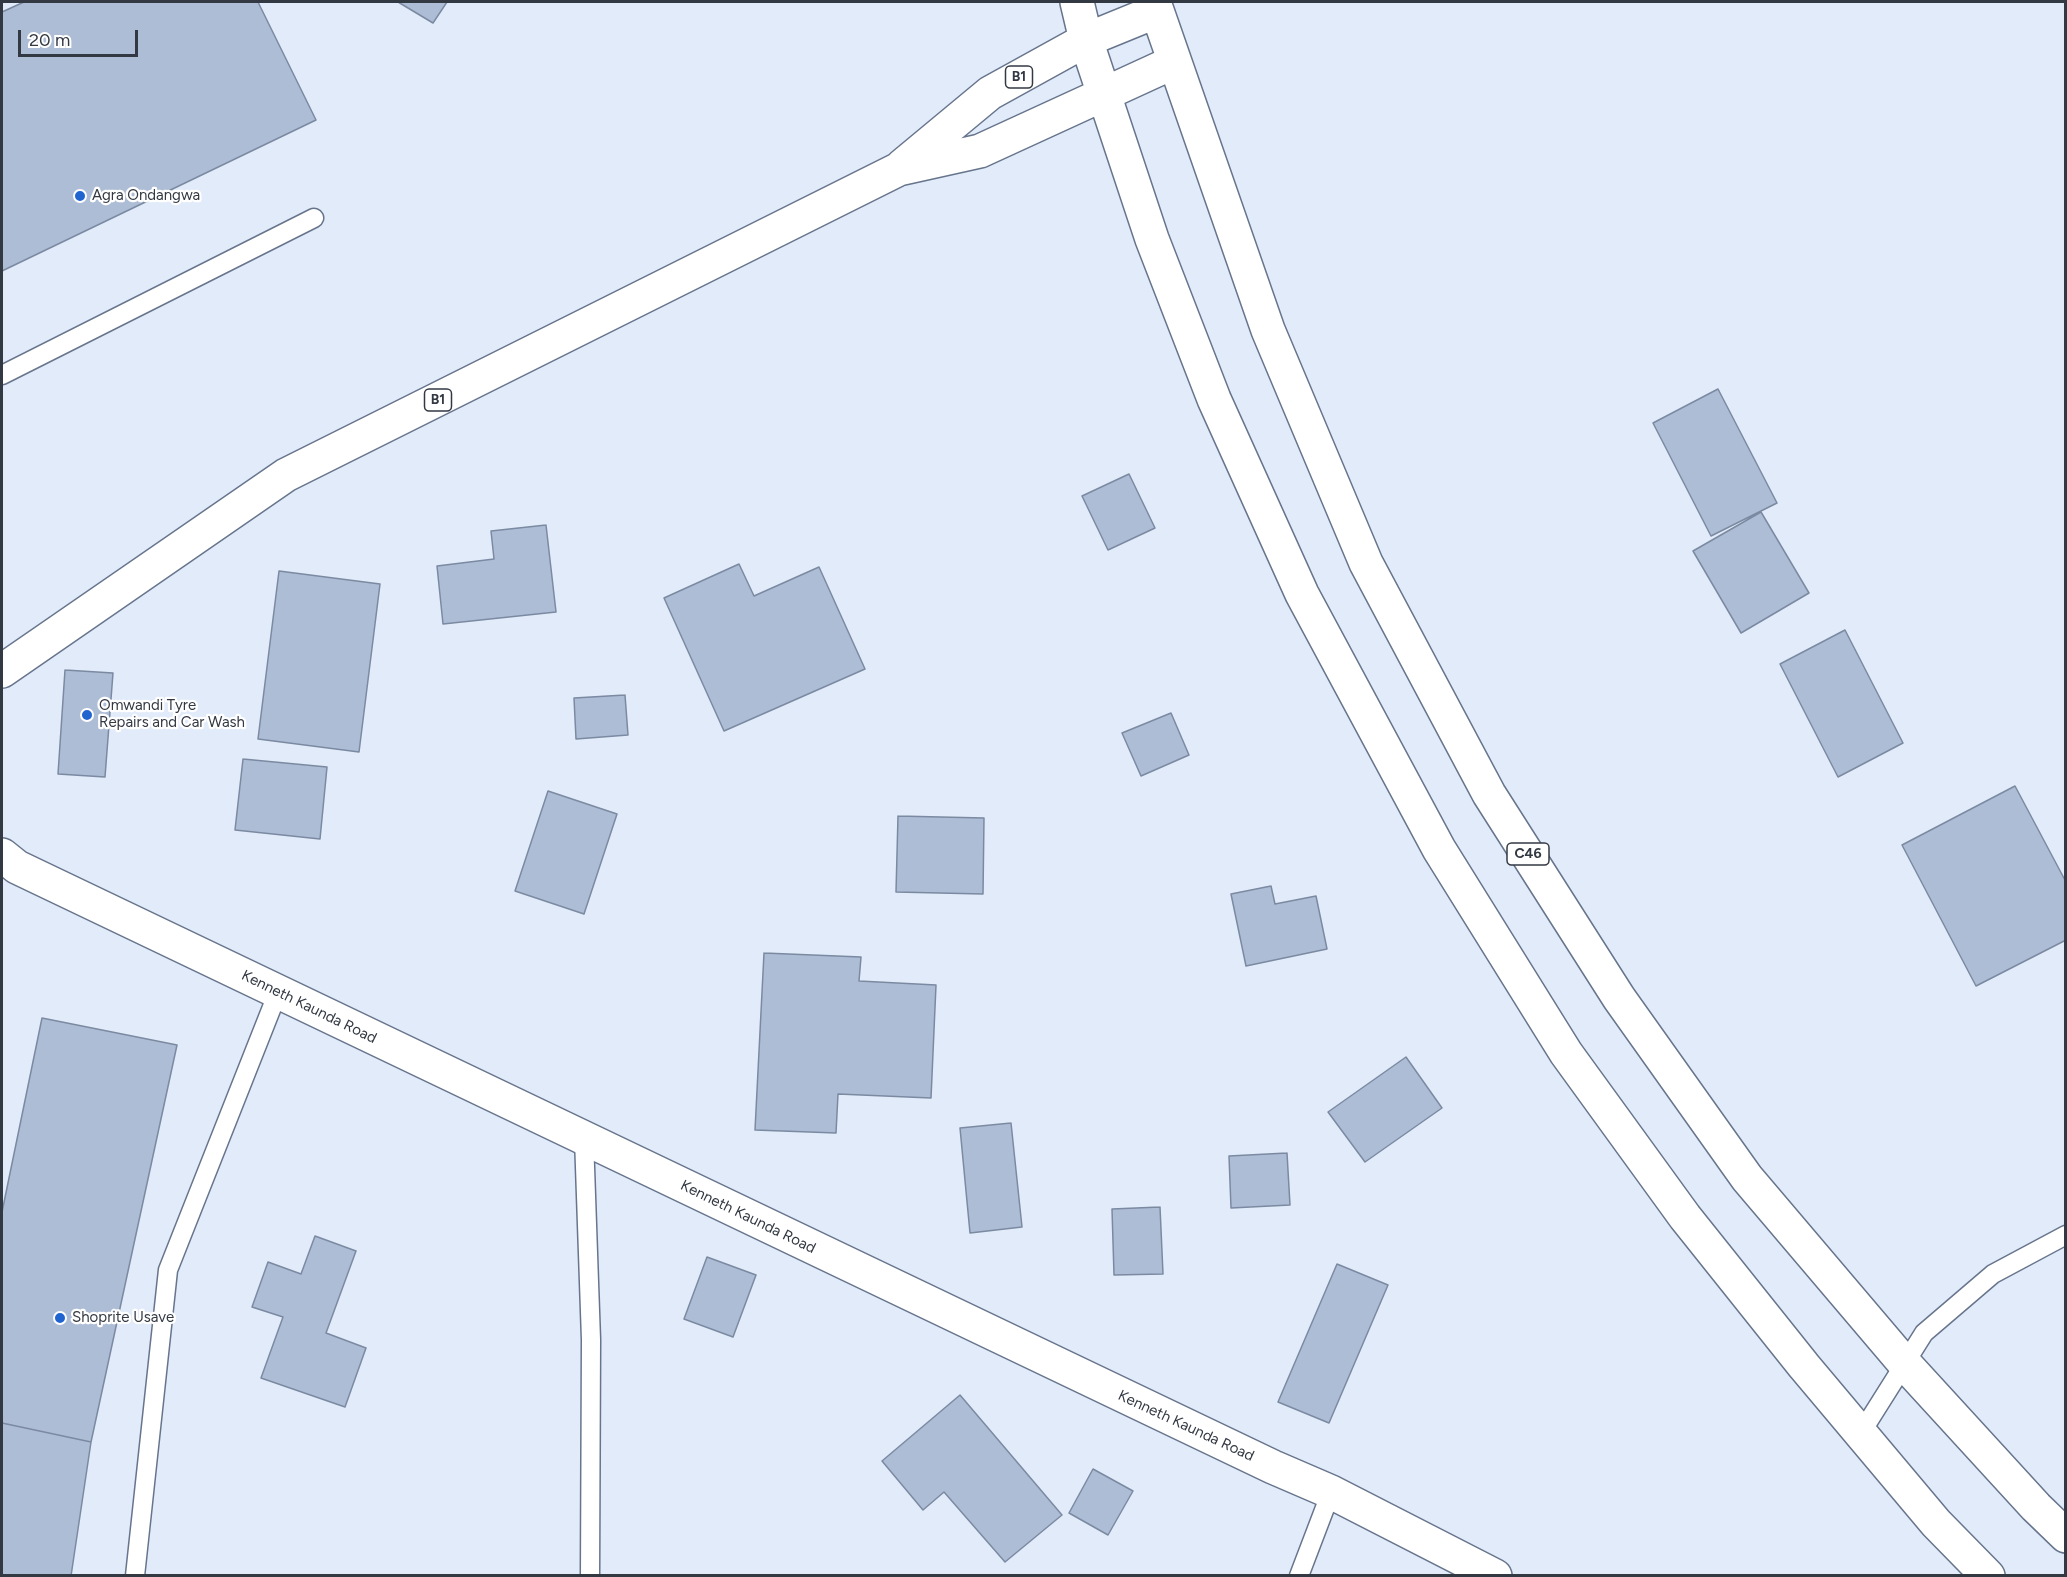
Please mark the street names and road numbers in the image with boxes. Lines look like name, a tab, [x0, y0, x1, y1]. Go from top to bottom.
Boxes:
road number: B1	[1006, 66, 1032, 88]
road number: B1	[424, 389, 452, 411]
road number: C46	[1507, 843, 1549, 865]
street label: Kenneth Kaunda Road	[239, 966, 379, 1048]
street label: Kenneth Kaunda Road	[678, 1176, 818, 1258]
street label: Kenneth Kaunda Road	[1115, 1387, 1257, 1465]

